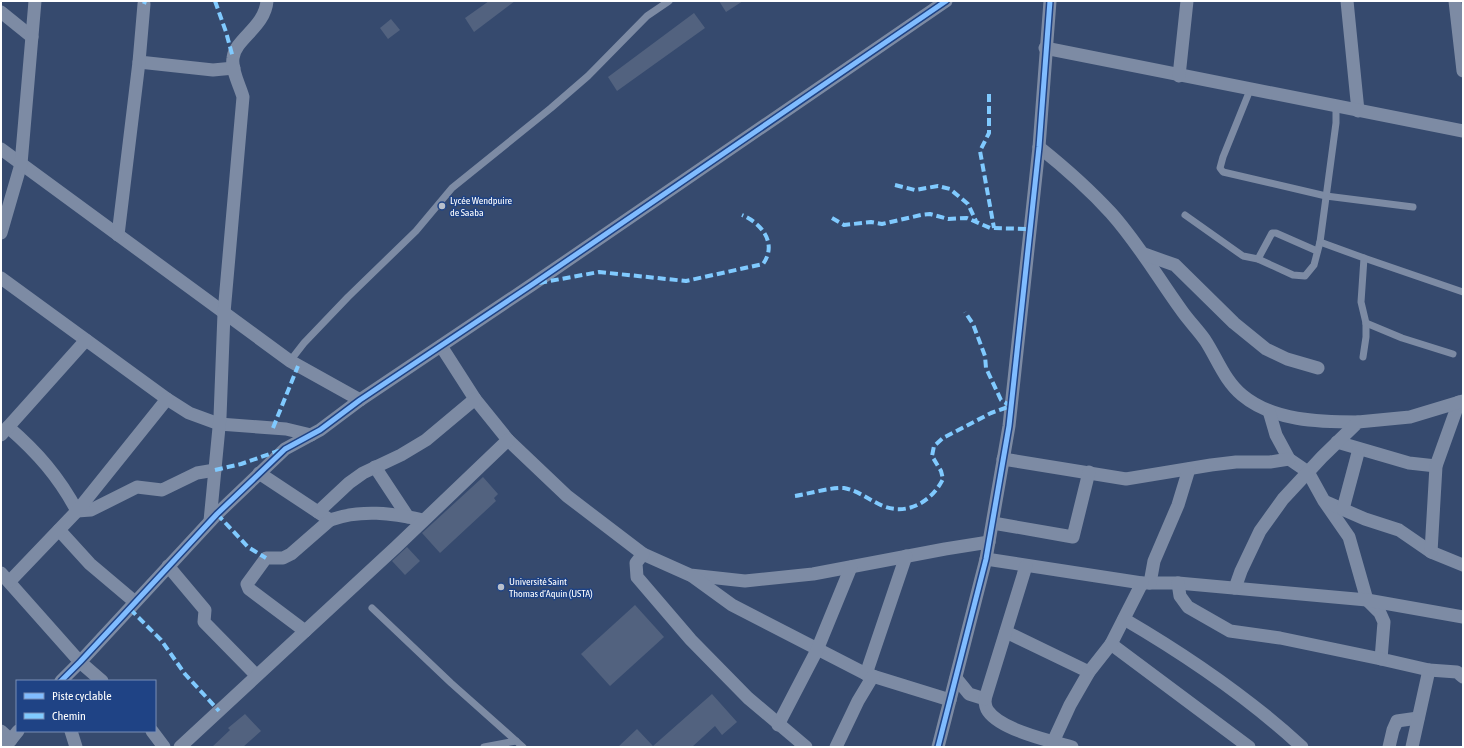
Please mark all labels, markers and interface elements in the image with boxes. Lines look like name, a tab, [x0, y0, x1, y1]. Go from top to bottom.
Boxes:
place label: Lycée Wendpuire de Saaba	[450, 195, 513, 218]
marker: Lycée Wendpuire de Saaba	[437, 201, 447, 211]
place label: Université Saint Thomas d’Aquin (USTA)	[509, 576, 593, 599]
marker: Université Saint Thomas d’Aquin (USTA)	[496, 582, 506, 592]
legend	[16, 680, 156, 732]
text: Piste cyclable	[52, 689, 112, 703]
text: Chemin	[52, 709, 86, 723]

